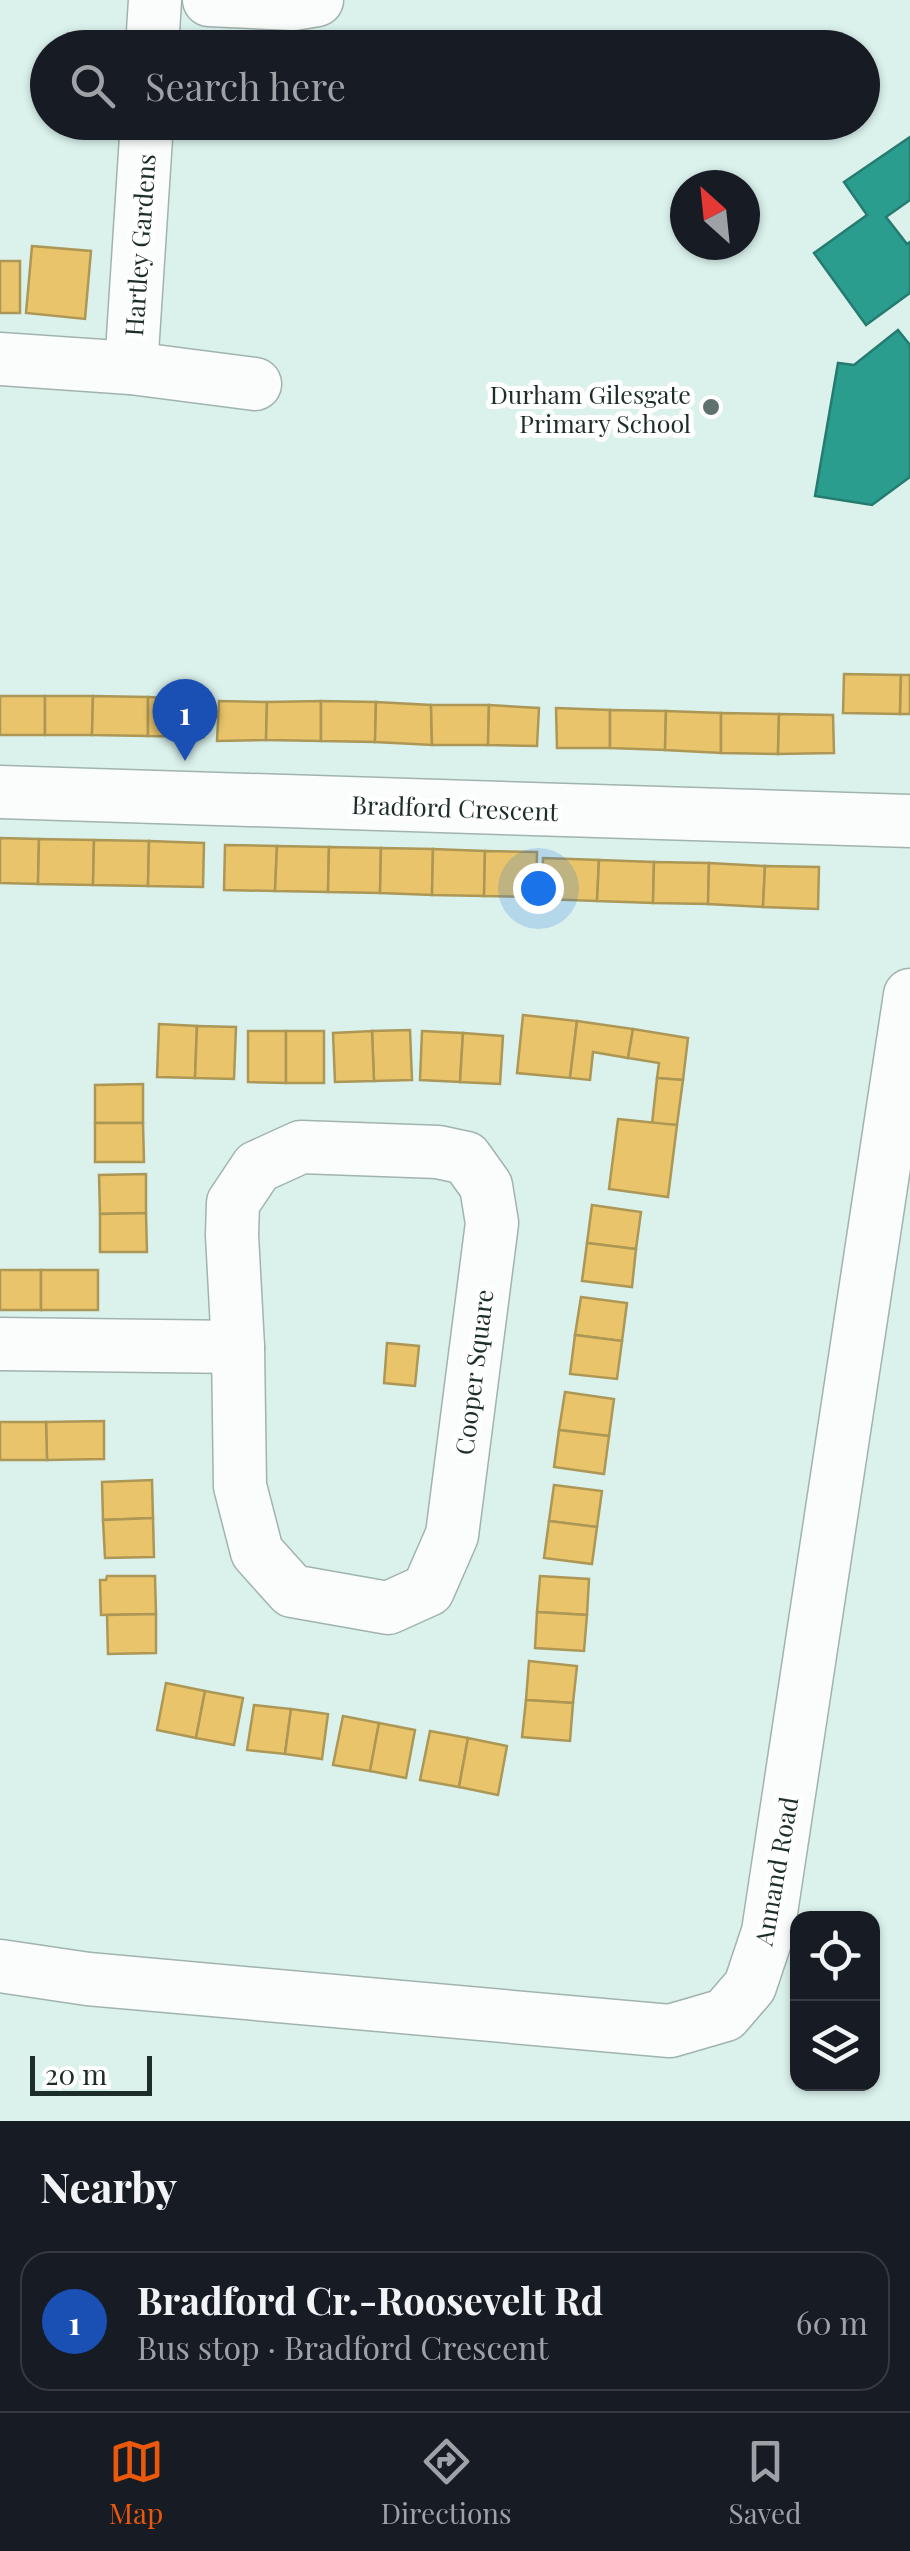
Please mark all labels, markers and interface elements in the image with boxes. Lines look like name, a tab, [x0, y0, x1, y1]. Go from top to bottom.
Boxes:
search box	[30, 30, 880, 140]
icon: search	[65, 58, 120, 113]
text: Search here	[145, 60, 346, 111]
street label: Hartley Gardens	[116, 153, 162, 337]
north arrow	[670, 170, 760, 260]
place label: Durham Gilesgate Primary School	[490, 377, 691, 439]
marker: Durham Gilesgate Primary School	[700, 396, 722, 418]
pin: 1	[152, 678, 218, 761]
street label: Bradford Crescent	[351, 787, 560, 827]
your location	[513, 863, 564, 914]
street label: Cooper Square	[446, 1287, 500, 1457]
street label: Annand Road	[746, 1794, 804, 1949]
map controls	[790, 1911, 880, 2091]
button: locate	[790, 1911, 880, 2001]
button: layers	[790, 2001, 880, 2091]
scale bar	[30, 2051, 152, 2096]
text: 20 m	[45, 2055, 107, 2092]
text: Nearby	[40, 2158, 177, 2214]
text: Bradford Cr.-Roosevelt Rd	[137, 2274, 603, 2325]
text: 1	[68, 2300, 81, 2343]
text: 60 m	[796, 2300, 868, 2343]
text: Bus stop · Bradford Crescent	[137, 2325, 549, 2368]
tab: Map	[109, 2434, 164, 2531]
tab: Directions	[381, 2434, 511, 2531]
tab: Saved	[729, 2434, 801, 2531]

